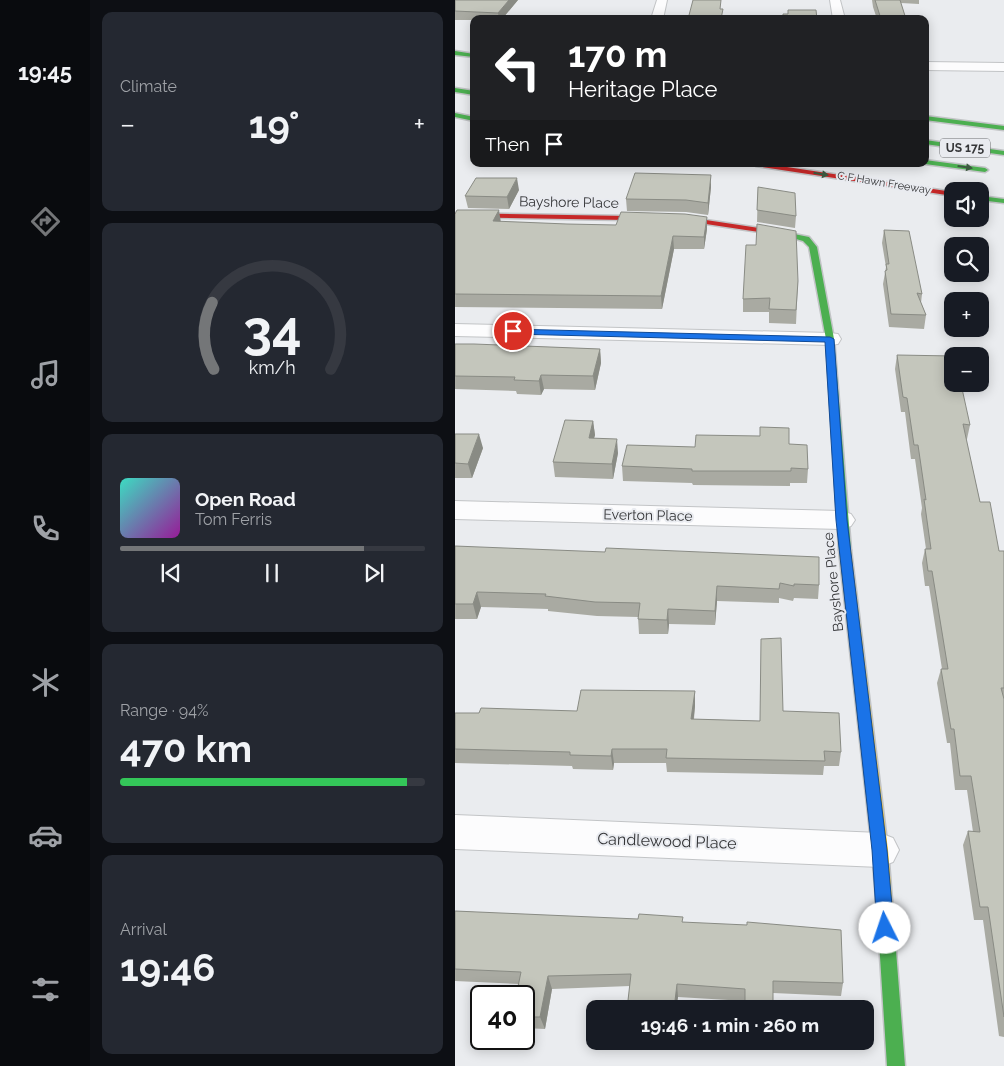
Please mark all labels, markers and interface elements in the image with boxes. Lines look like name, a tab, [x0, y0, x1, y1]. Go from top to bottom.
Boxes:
text: 170 m	[568, 34, 667, 75]
icon: left	[485, 35, 550, 100]
text: 19:45	[18, 59, 72, 85]
text: Heritage Place	[568, 76, 718, 102]
text: Climate	[120, 77, 177, 96]
text: 19°	[249, 102, 300, 147]
text: −	[120, 108, 135, 141]
text: +	[413, 108, 425, 141]
icon: arrive	[540, 130, 568, 158]
text: Then	[485, 133, 530, 155]
road number: US 175	[940, 138, 990, 158]
one-way arrow	[957, 163, 973, 171]
street label: C F Hawn Freeway	[836, 169, 932, 197]
one-way arrow	[814, 170, 830, 178]
map controls	[944, 182, 989, 392]
button: sound	[944, 182, 989, 227]
street label: Bayshore Place	[519, 193, 619, 211]
icon: directions	[28, 204, 63, 239]
button: search	[944, 237, 989, 282]
button: +	[944, 292, 989, 337]
text: 34	[243, 299, 302, 360]
pin	[492, 310, 534, 352]
icon: arrive	[499, 317, 527, 345]
button: −	[944, 347, 989, 392]
icon: music	[28, 357, 63, 392]
text: km/h	[249, 357, 296, 378]
text: Open Road	[195, 488, 296, 510]
street label: Everton Place	[603, 506, 693, 524]
text: Tom Ferris	[195, 510, 272, 529]
icon: phone	[28, 511, 63, 546]
street label: Bayshore Place	[820, 532, 846, 632]
icon: previous	[157, 559, 185, 587]
icon: pause	[258, 559, 286, 587]
icon: next	[360, 559, 388, 587]
icon: climate	[28, 665, 63, 700]
text: Range · 94%	[120, 701, 208, 720]
text: 470 km	[120, 726, 252, 771]
icon: car	[28, 818, 63, 853]
street label: Candlewood Place	[597, 829, 737, 853]
position arrow	[858, 901, 910, 953]
text: Arrival	[120, 920, 167, 939]
text: 19:46	[120, 945, 215, 990]
icon: filters	[28, 972, 63, 1007]
speed limit sign: 40	[470, 985, 535, 1050]
text: 19:46 · 1 min · 260 m	[641, 1014, 819, 1036]

